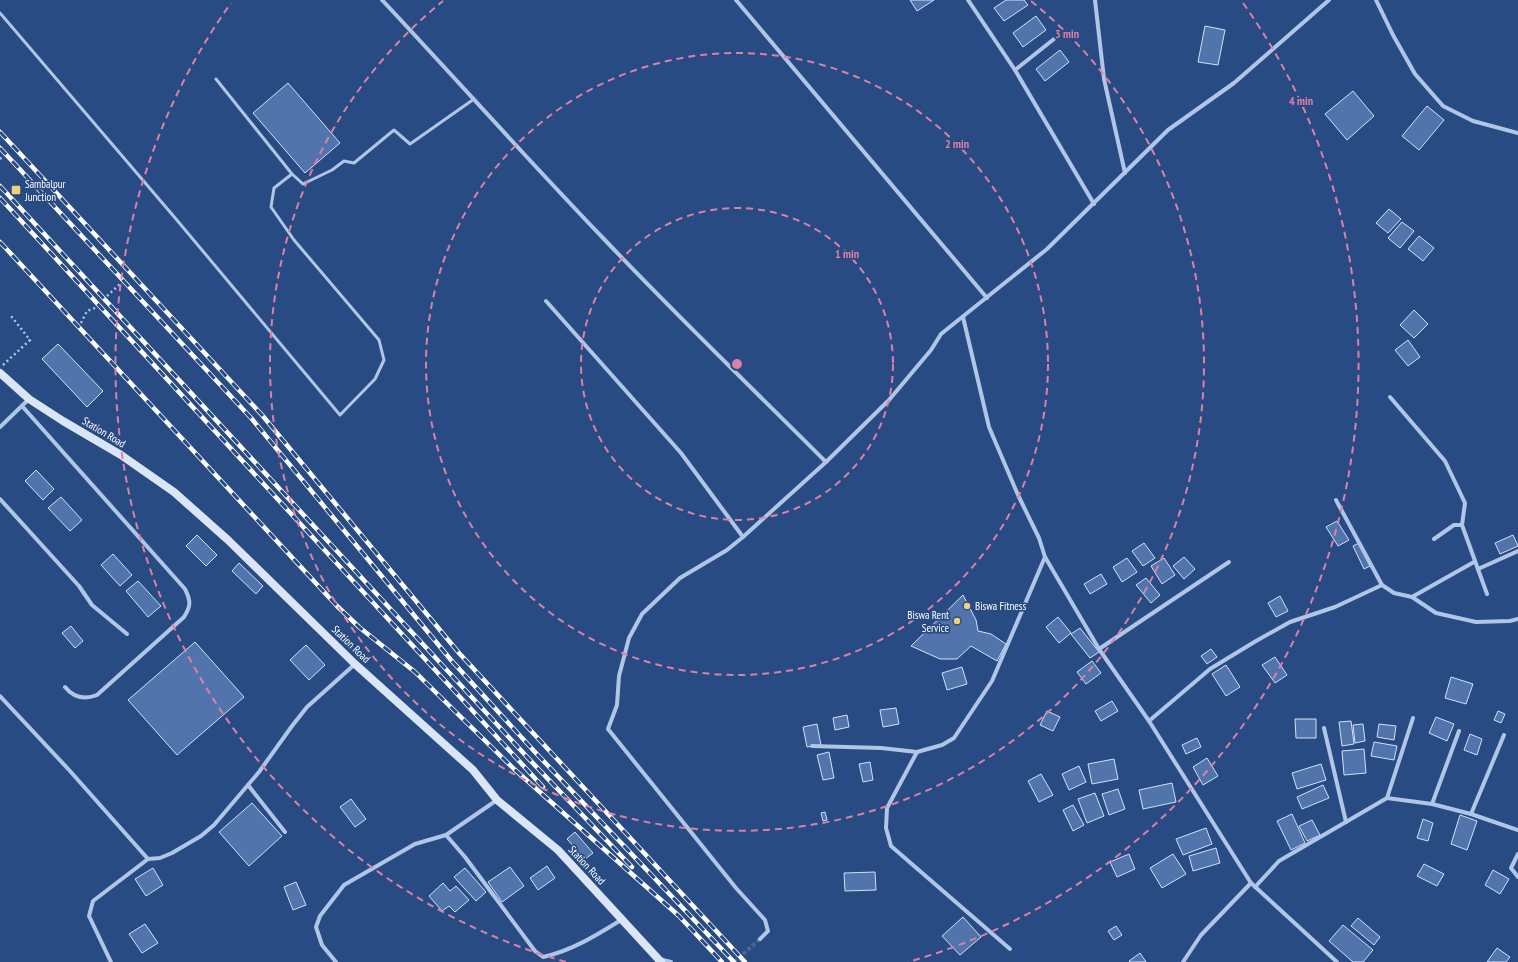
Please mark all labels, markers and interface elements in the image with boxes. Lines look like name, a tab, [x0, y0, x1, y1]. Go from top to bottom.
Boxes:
text: 3 min	[1055, 26, 1079, 41]
text: 4 min	[1289, 93, 1313, 108]
text: 2 min	[945, 136, 969, 151]
place label: Sambalpur Junction	[24, 177, 66, 204]
marker: Sambalpur Junction	[10, 184, 22, 196]
text: 1 min	[835, 246, 859, 261]
centre of rings	[730, 357, 744, 371]
street label: Station Road	[80, 414, 128, 451]
place label: Biswa Fitness	[975, 599, 1027, 613]
marker: Biswa Fitness	[962, 601, 972, 611]
place label: Biswa Rent Service	[907, 608, 949, 635]
marker: Biswa Rent Service	[952, 616, 962, 626]
street label: Station Road	[329, 622, 373, 666]
street label: Station Road	[565, 843, 609, 888]

